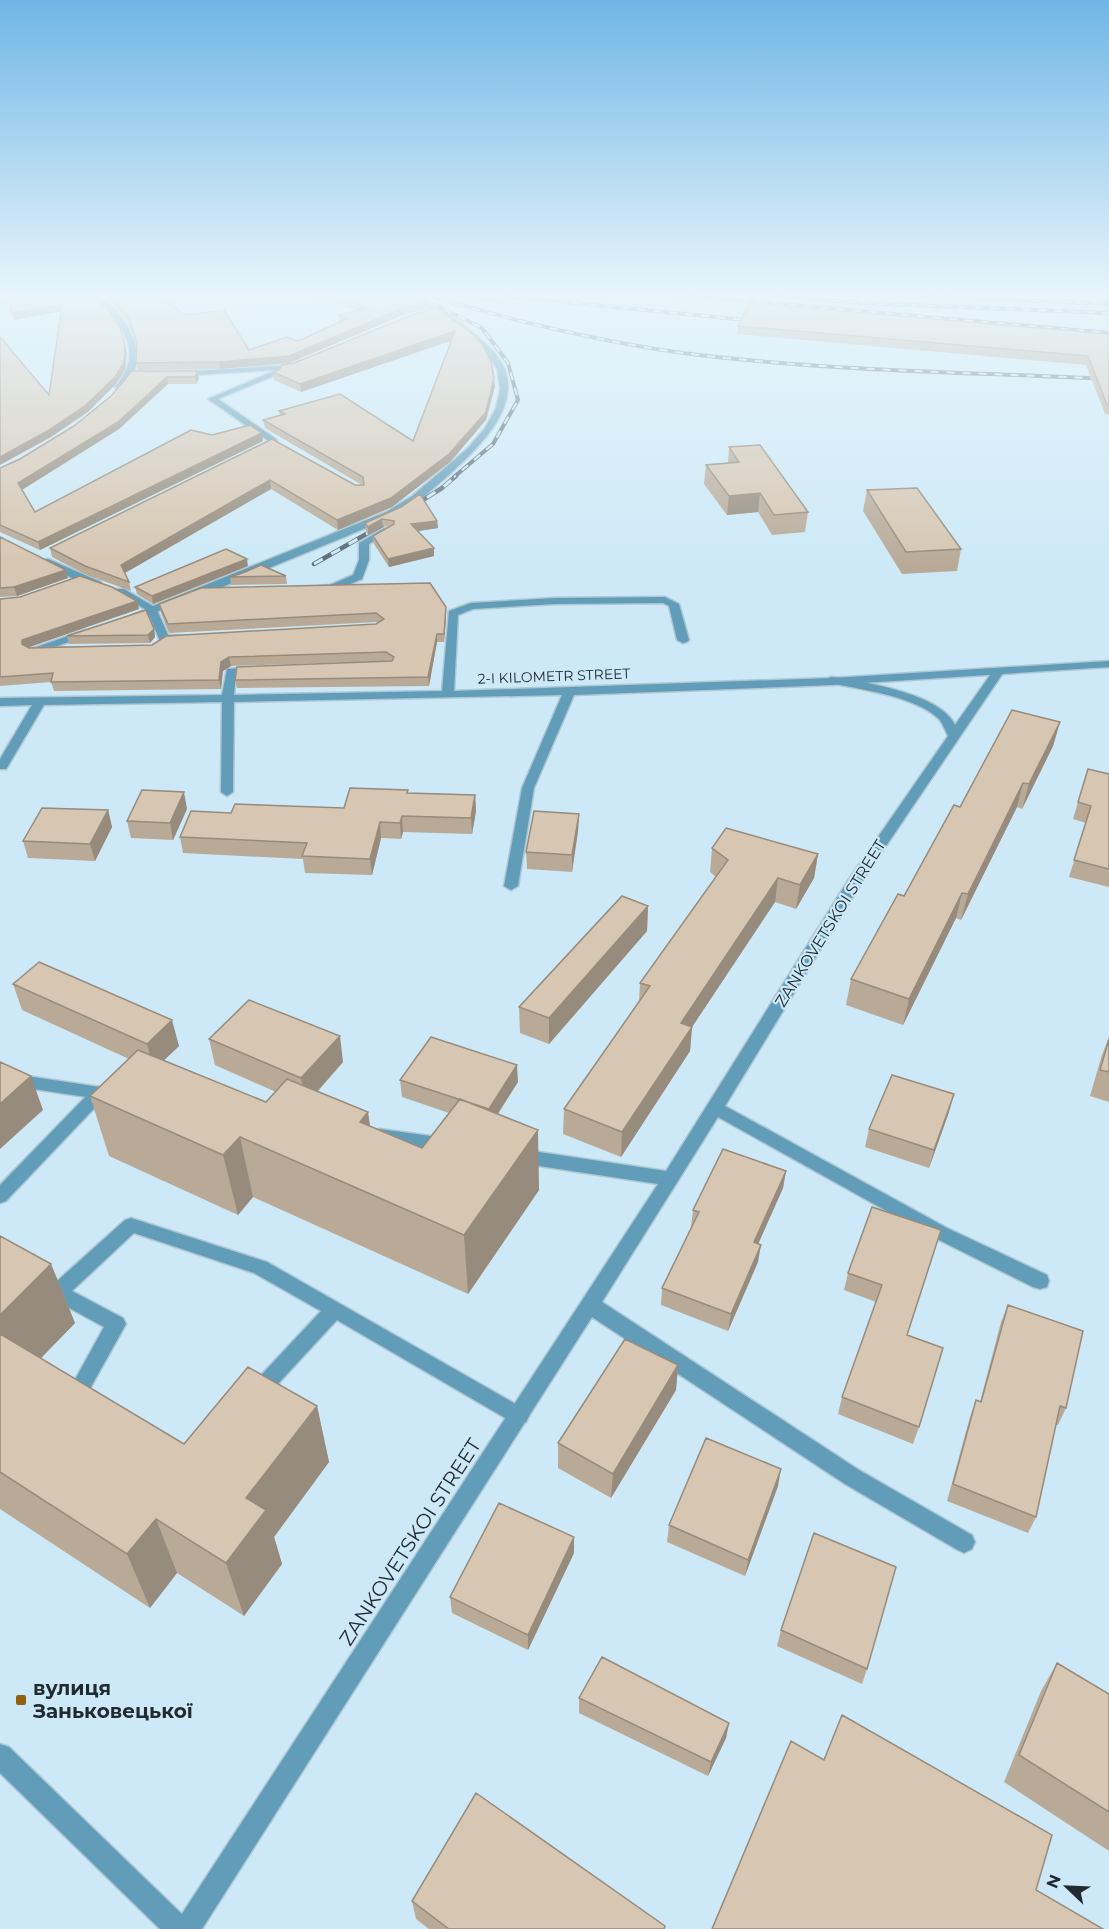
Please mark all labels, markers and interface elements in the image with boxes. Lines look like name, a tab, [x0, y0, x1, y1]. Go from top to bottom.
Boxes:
street label: 2-I KILOMETR STREET	[477, 664, 631, 688]
street label: ZANKOVETSKOI STREET	[771, 836, 890, 1010]
street label: ZANKOVETSKOI STREET	[334, 1434, 486, 1650]
place label: вулиця Заньковецької	[32, 1676, 193, 1723]
marker: вулиця Заньковецької	[14, 1693, 28, 1707]
north arrow	[1037, 1857, 1097, 1917]
text: N	[1042, 1872, 1065, 1891]

